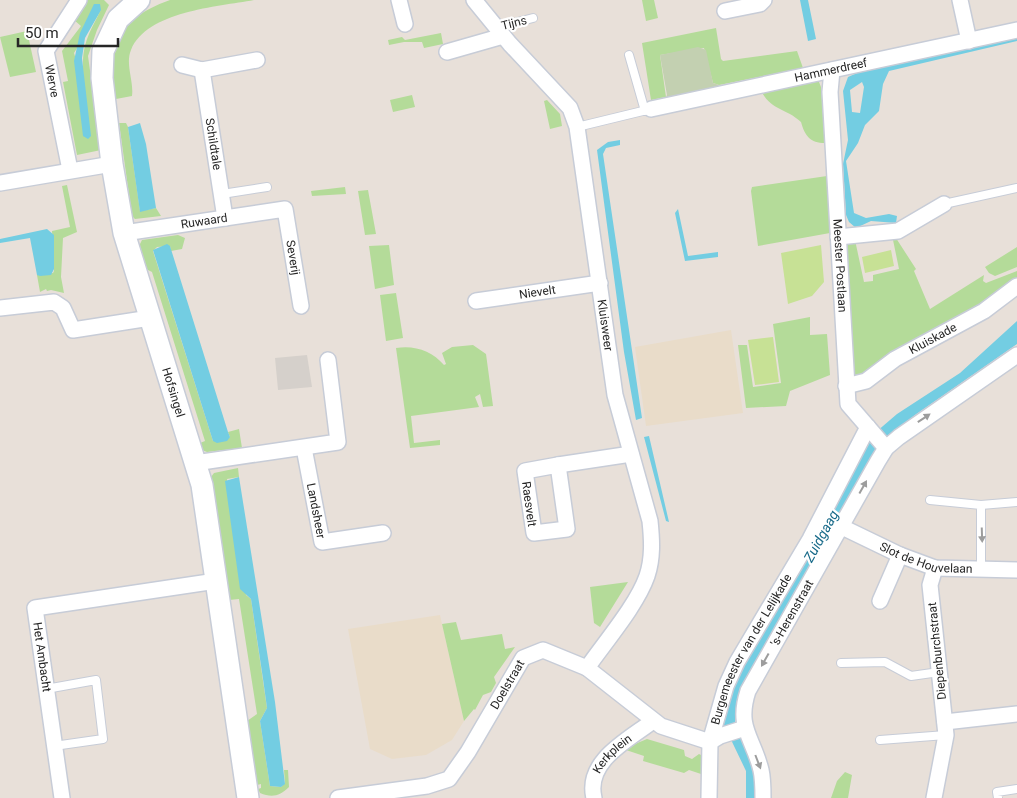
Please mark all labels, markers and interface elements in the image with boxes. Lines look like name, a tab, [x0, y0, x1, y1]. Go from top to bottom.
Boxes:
street label: Tijns	[500, 13, 528, 33]
scale bar	[18, 15, 118, 47]
text: 50 m	[25, 24, 59, 42]
street label: Hammerdreef	[793, 55, 869, 85]
street label: Werve	[42, 63, 62, 99]
street label: Schildtale	[203, 117, 224, 171]
street label: Ruwaard	[180, 211, 228, 231]
street label: Meester Postlaan	[830, 218, 850, 313]
street label: Severij	[283, 239, 303, 276]
street label: Nievelt	[518, 283, 557, 302]
street label: Kluisweer	[595, 298, 616, 352]
street label: Kluiskade	[907, 320, 959, 357]
street label: Hofsingel	[159, 366, 188, 419]
one-way arrow	[918, 413, 931, 423]
one-way arrow	[859, 480, 867, 494]
street label: Raesvelt	[519, 481, 539, 528]
street label: Landsheer	[304, 482, 328, 540]
water label: Zuidgaag	[800, 507, 842, 565]
one-way arrow	[978, 527, 986, 543]
street label: Slot de Houvelaan	[877, 539, 973, 576]
street label: Burgemeester van der Lelijkade	[708, 571, 795, 726]
street label: 's-Herenstraat	[768, 577, 816, 649]
street label: Diepenburchstraat	[925, 601, 949, 700]
street label: Het Ambacht	[30, 621, 54, 693]
one-way arrow	[761, 653, 769, 668]
street label: Doelstraat	[488, 657, 527, 712]
street label: Kerkplein	[590, 731, 634, 776]
one-way arrow	[754, 755, 762, 770]

